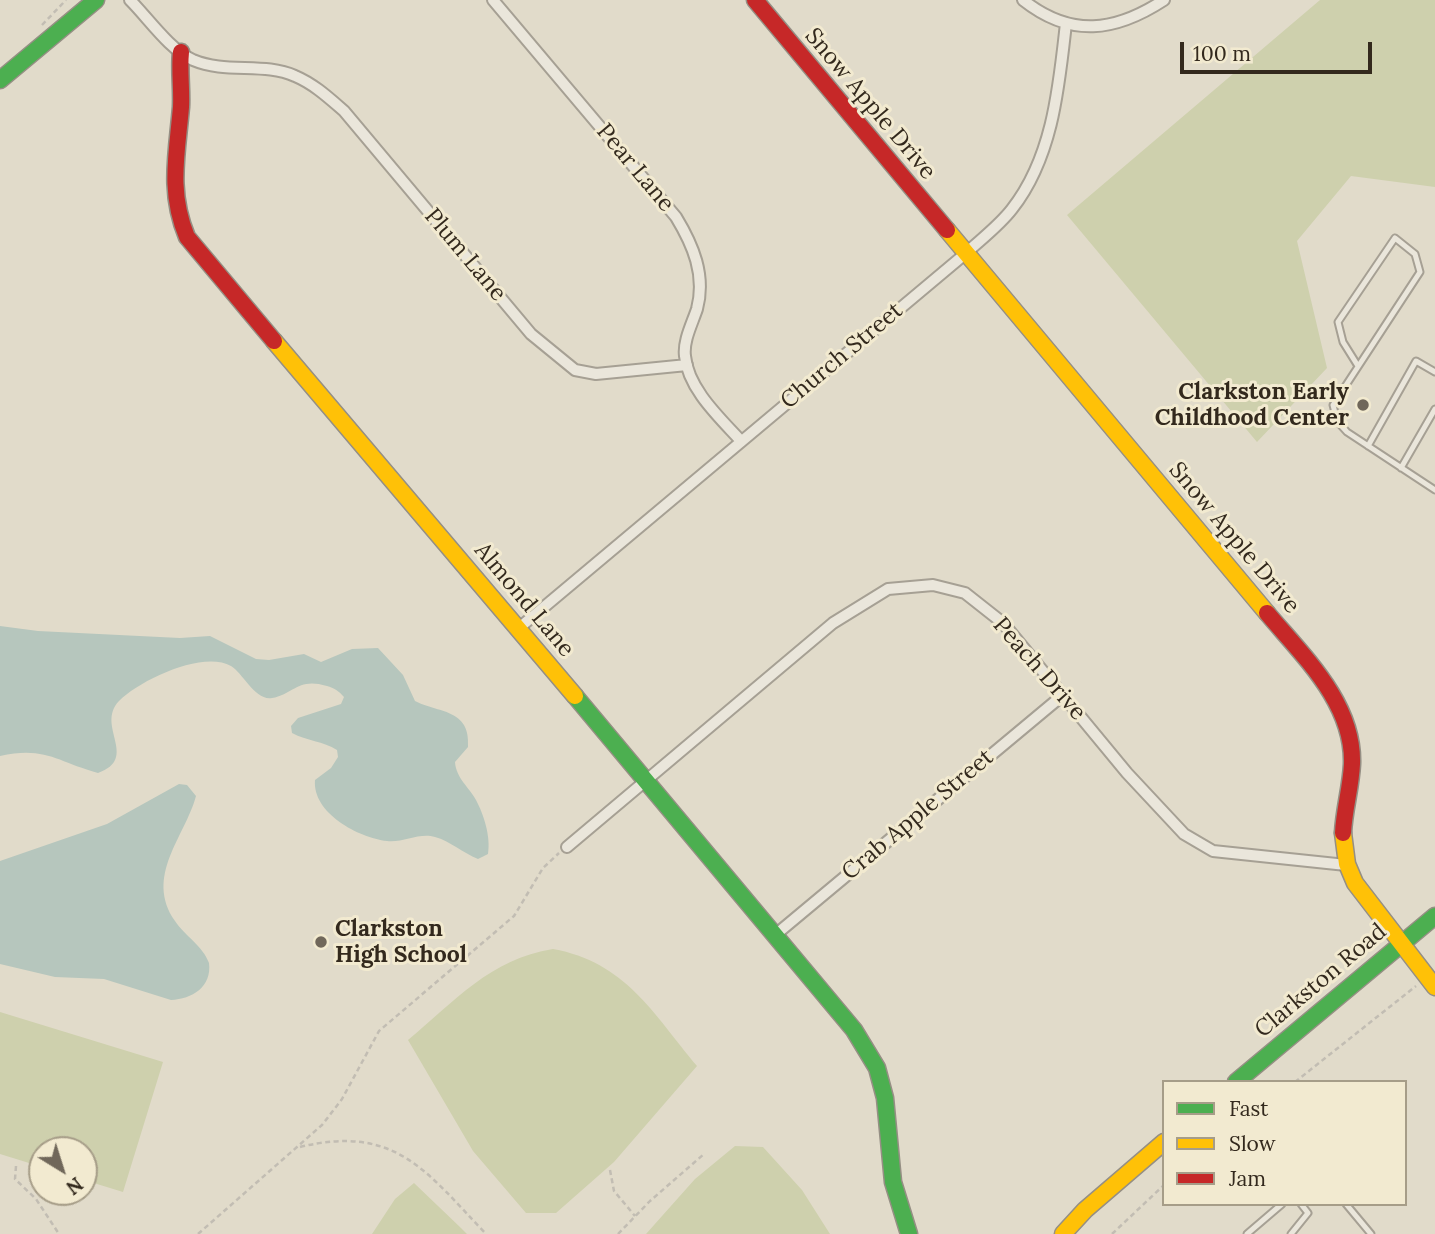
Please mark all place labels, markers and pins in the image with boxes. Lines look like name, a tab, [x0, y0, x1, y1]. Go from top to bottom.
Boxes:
place label: Clarkston Early Childhood Center	[1155, 378, 1349, 432]
marker: Clarkston Early Childhood Center	[1355, 397, 1371, 413]
place label: Clarkston High School	[335, 915, 467, 969]
marker: Clarkston High School	[313, 934, 329, 950]

